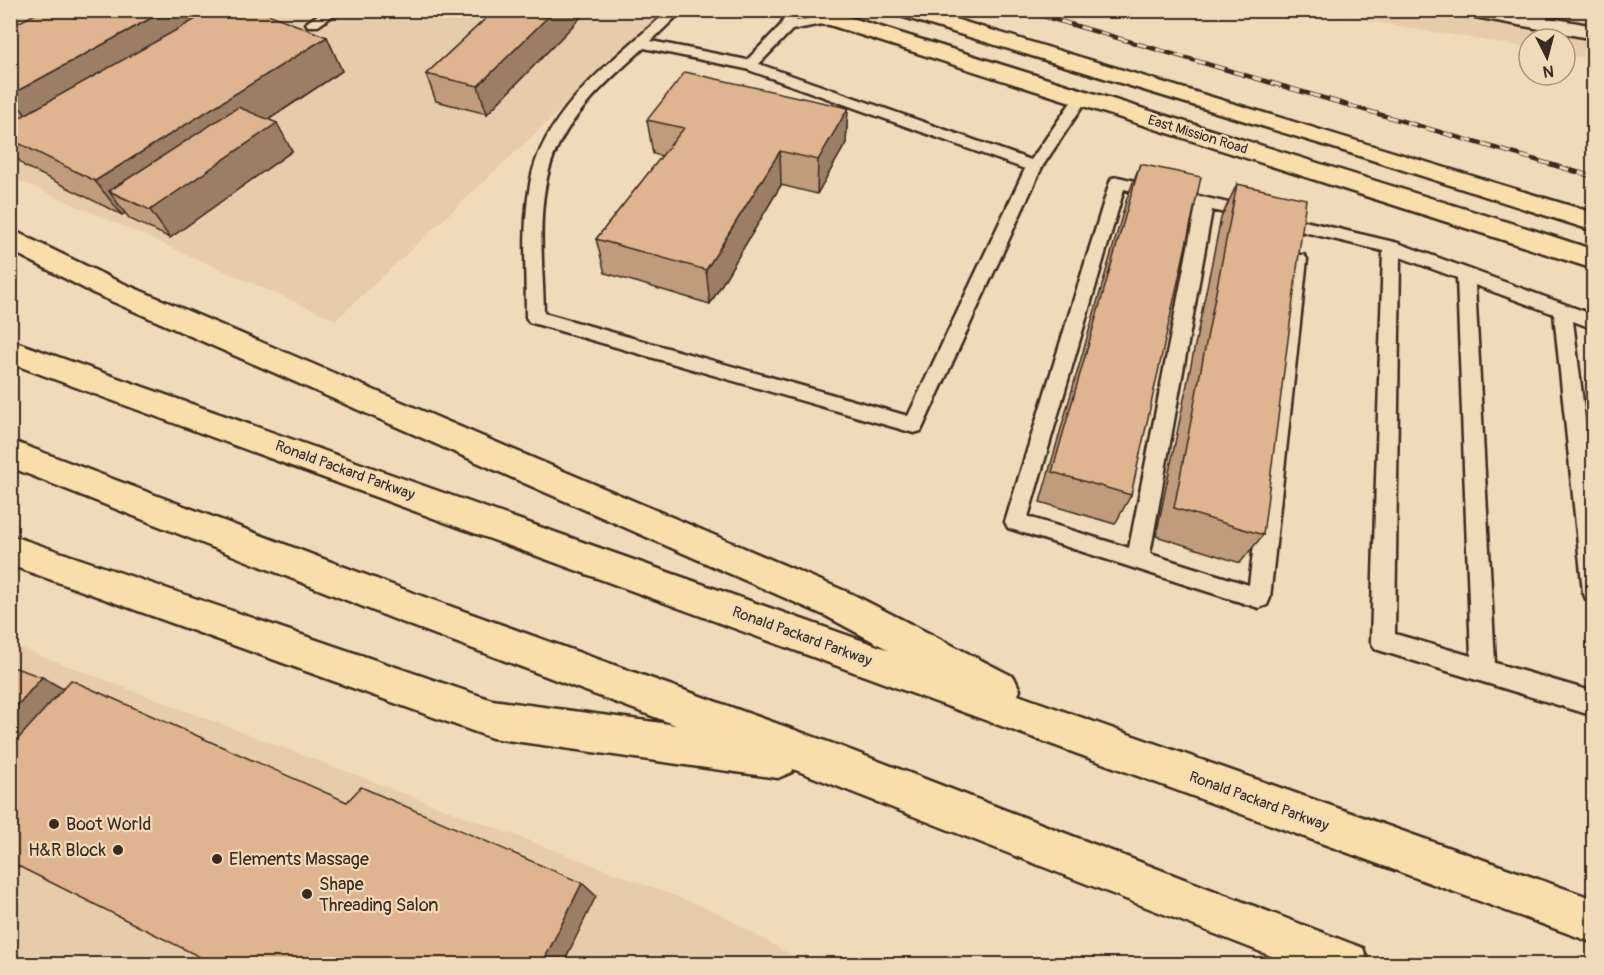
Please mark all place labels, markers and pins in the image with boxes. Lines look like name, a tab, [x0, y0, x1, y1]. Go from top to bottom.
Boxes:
place label: Boot World	[66, 813, 151, 836]
marker: Boot World	[47, 817, 61, 831]
place label: H&R Block	[28, 839, 106, 862]
marker: H&R Block	[111, 843, 125, 857]
place label: Elements Massage	[229, 848, 369, 871]
marker: Elements Massage	[210, 852, 224, 866]
place label: Shape Threading Salon	[319, 873, 439, 917]
marker: Shape Threading Salon	[300, 887, 314, 901]

